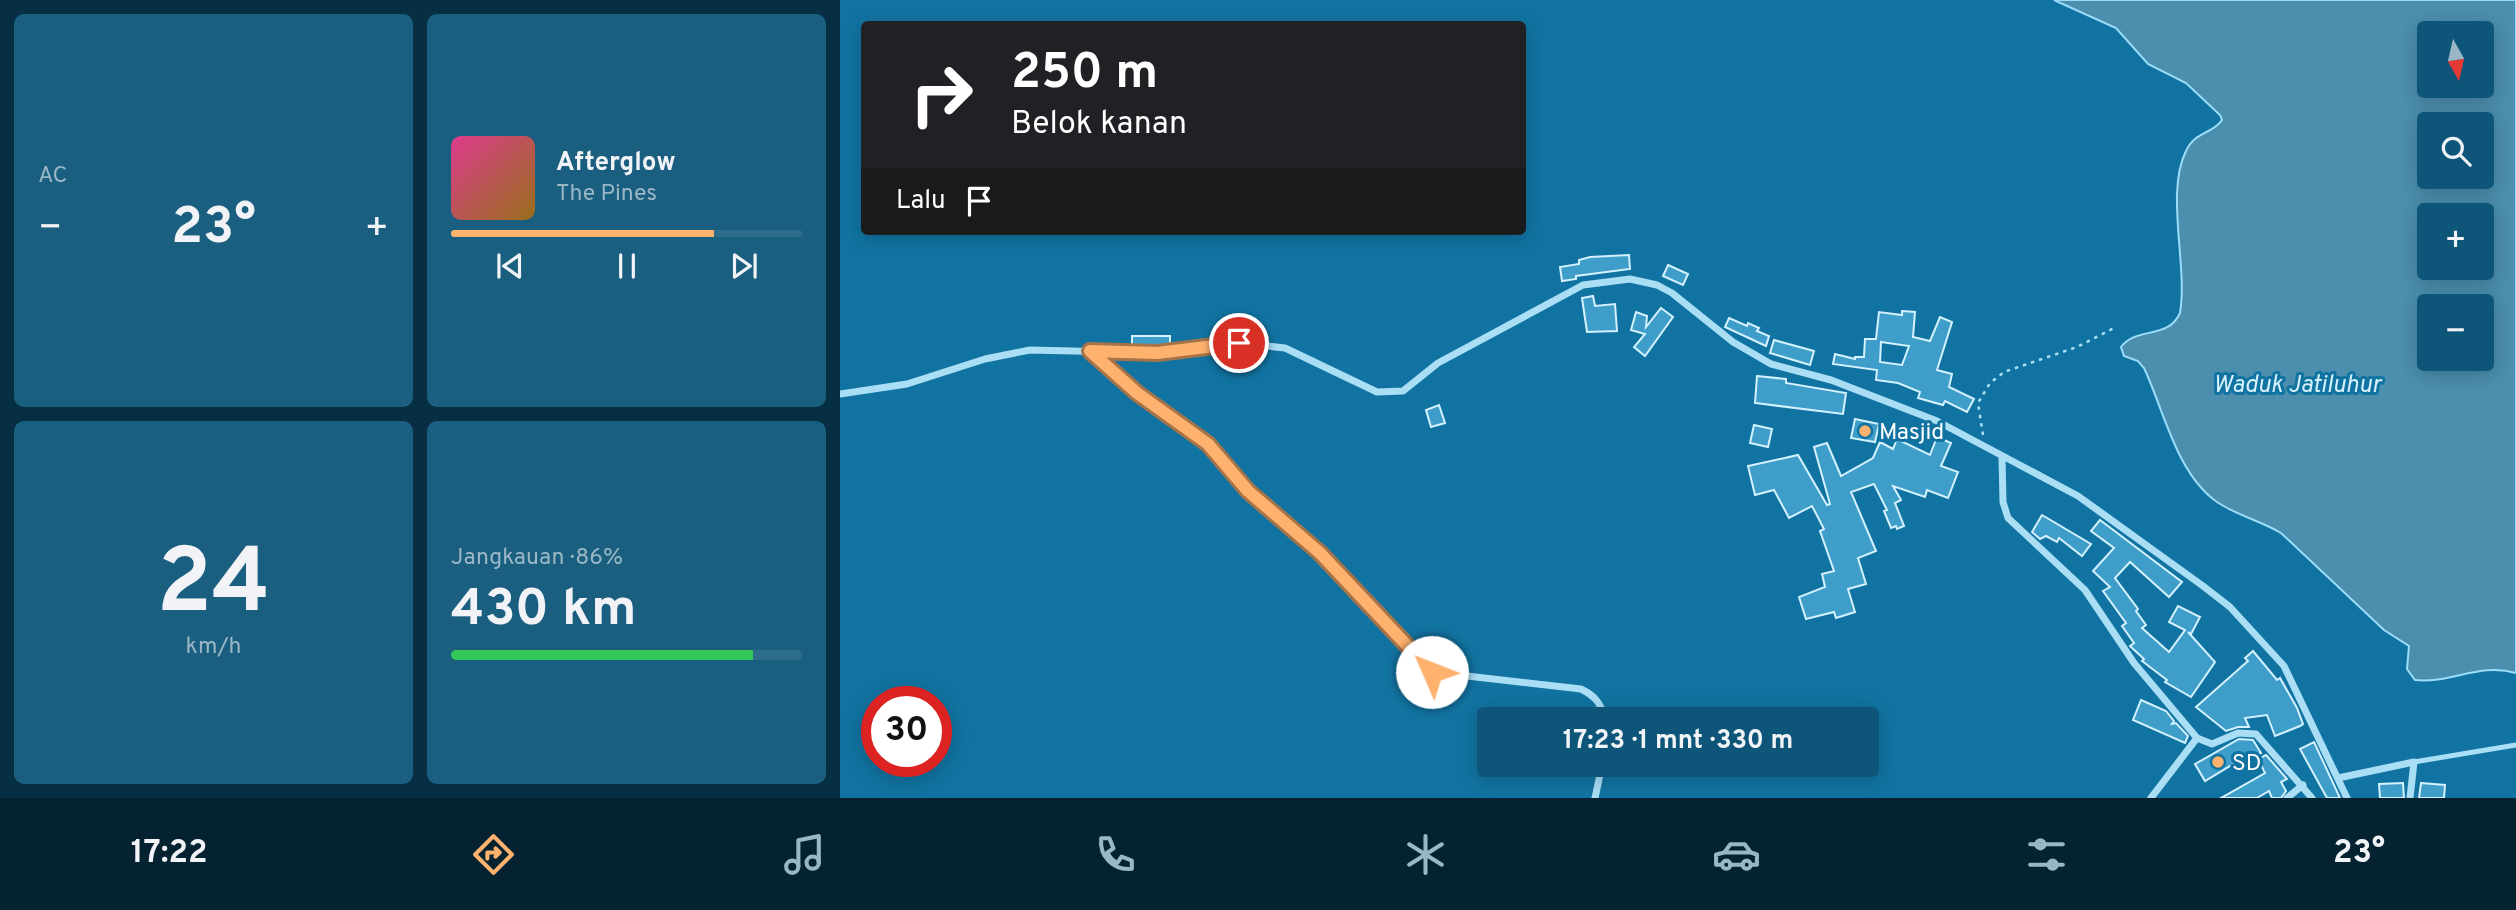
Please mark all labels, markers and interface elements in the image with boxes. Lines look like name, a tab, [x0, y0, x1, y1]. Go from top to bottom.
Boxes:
north arrow	[2417, 21, 2494, 98]
map controls	[2417, 21, 2494, 371]
text: 250 m	[1011, 44, 1158, 106]
icon: right	[896, 49, 987, 140]
text: Belok kanan	[1011, 105, 1187, 145]
button: search	[2417, 112, 2494, 189]
text: Afterglow	[556, 147, 676, 180]
text: AC	[38, 162, 67, 191]
text: The Pines	[556, 180, 657, 209]
icon: arrive	[960, 182, 998, 220]
text: Lalu	[896, 185, 946, 218]
text: 23°	[171, 196, 256, 262]
button: +	[2417, 203, 2494, 280]
text: −	[38, 205, 63, 254]
text: +	[364, 205, 389, 254]
icon: previous	[491, 247, 529, 285]
icon: pause	[608, 247, 646, 285]
icon: next	[725, 247, 763, 285]
button: −	[2417, 294, 2494, 371]
pin	[1209, 313, 1269, 373]
icon: arrive	[1220, 324, 1258, 362]
water label: Waduk Jatiluhur	[2213, 371, 2383, 401]
place label: Masjid	[1879, 419, 1944, 448]
marker: Masjid	[1857, 423, 1873, 439]
text: 24	[156, 530, 271, 645]
text: Jangkauan · 86%	[451, 544, 623, 573]
text: 430 km	[451, 578, 637, 644]
text: km/h	[186, 633, 241, 662]
position arrow	[1395, 635, 1469, 709]
speed limit sign: 30	[861, 686, 952, 777]
text: 17:23 · 1 mnt · 330 m	[1563, 725, 1793, 758]
place label: SD	[2232, 750, 2261, 779]
marker: SD	[2210, 754, 2226, 770]
icon: directions	[469, 830, 518, 879]
icon: music	[780, 830, 829, 879]
icon: phone	[1091, 830, 1140, 879]
icon: climate	[1401, 830, 1450, 879]
icon: car	[1712, 830, 1761, 879]
icon: filters	[2022, 830, 2071, 879]
text: 17:22	[131, 834, 208, 874]
text: 23°	[2333, 834, 2385, 874]

